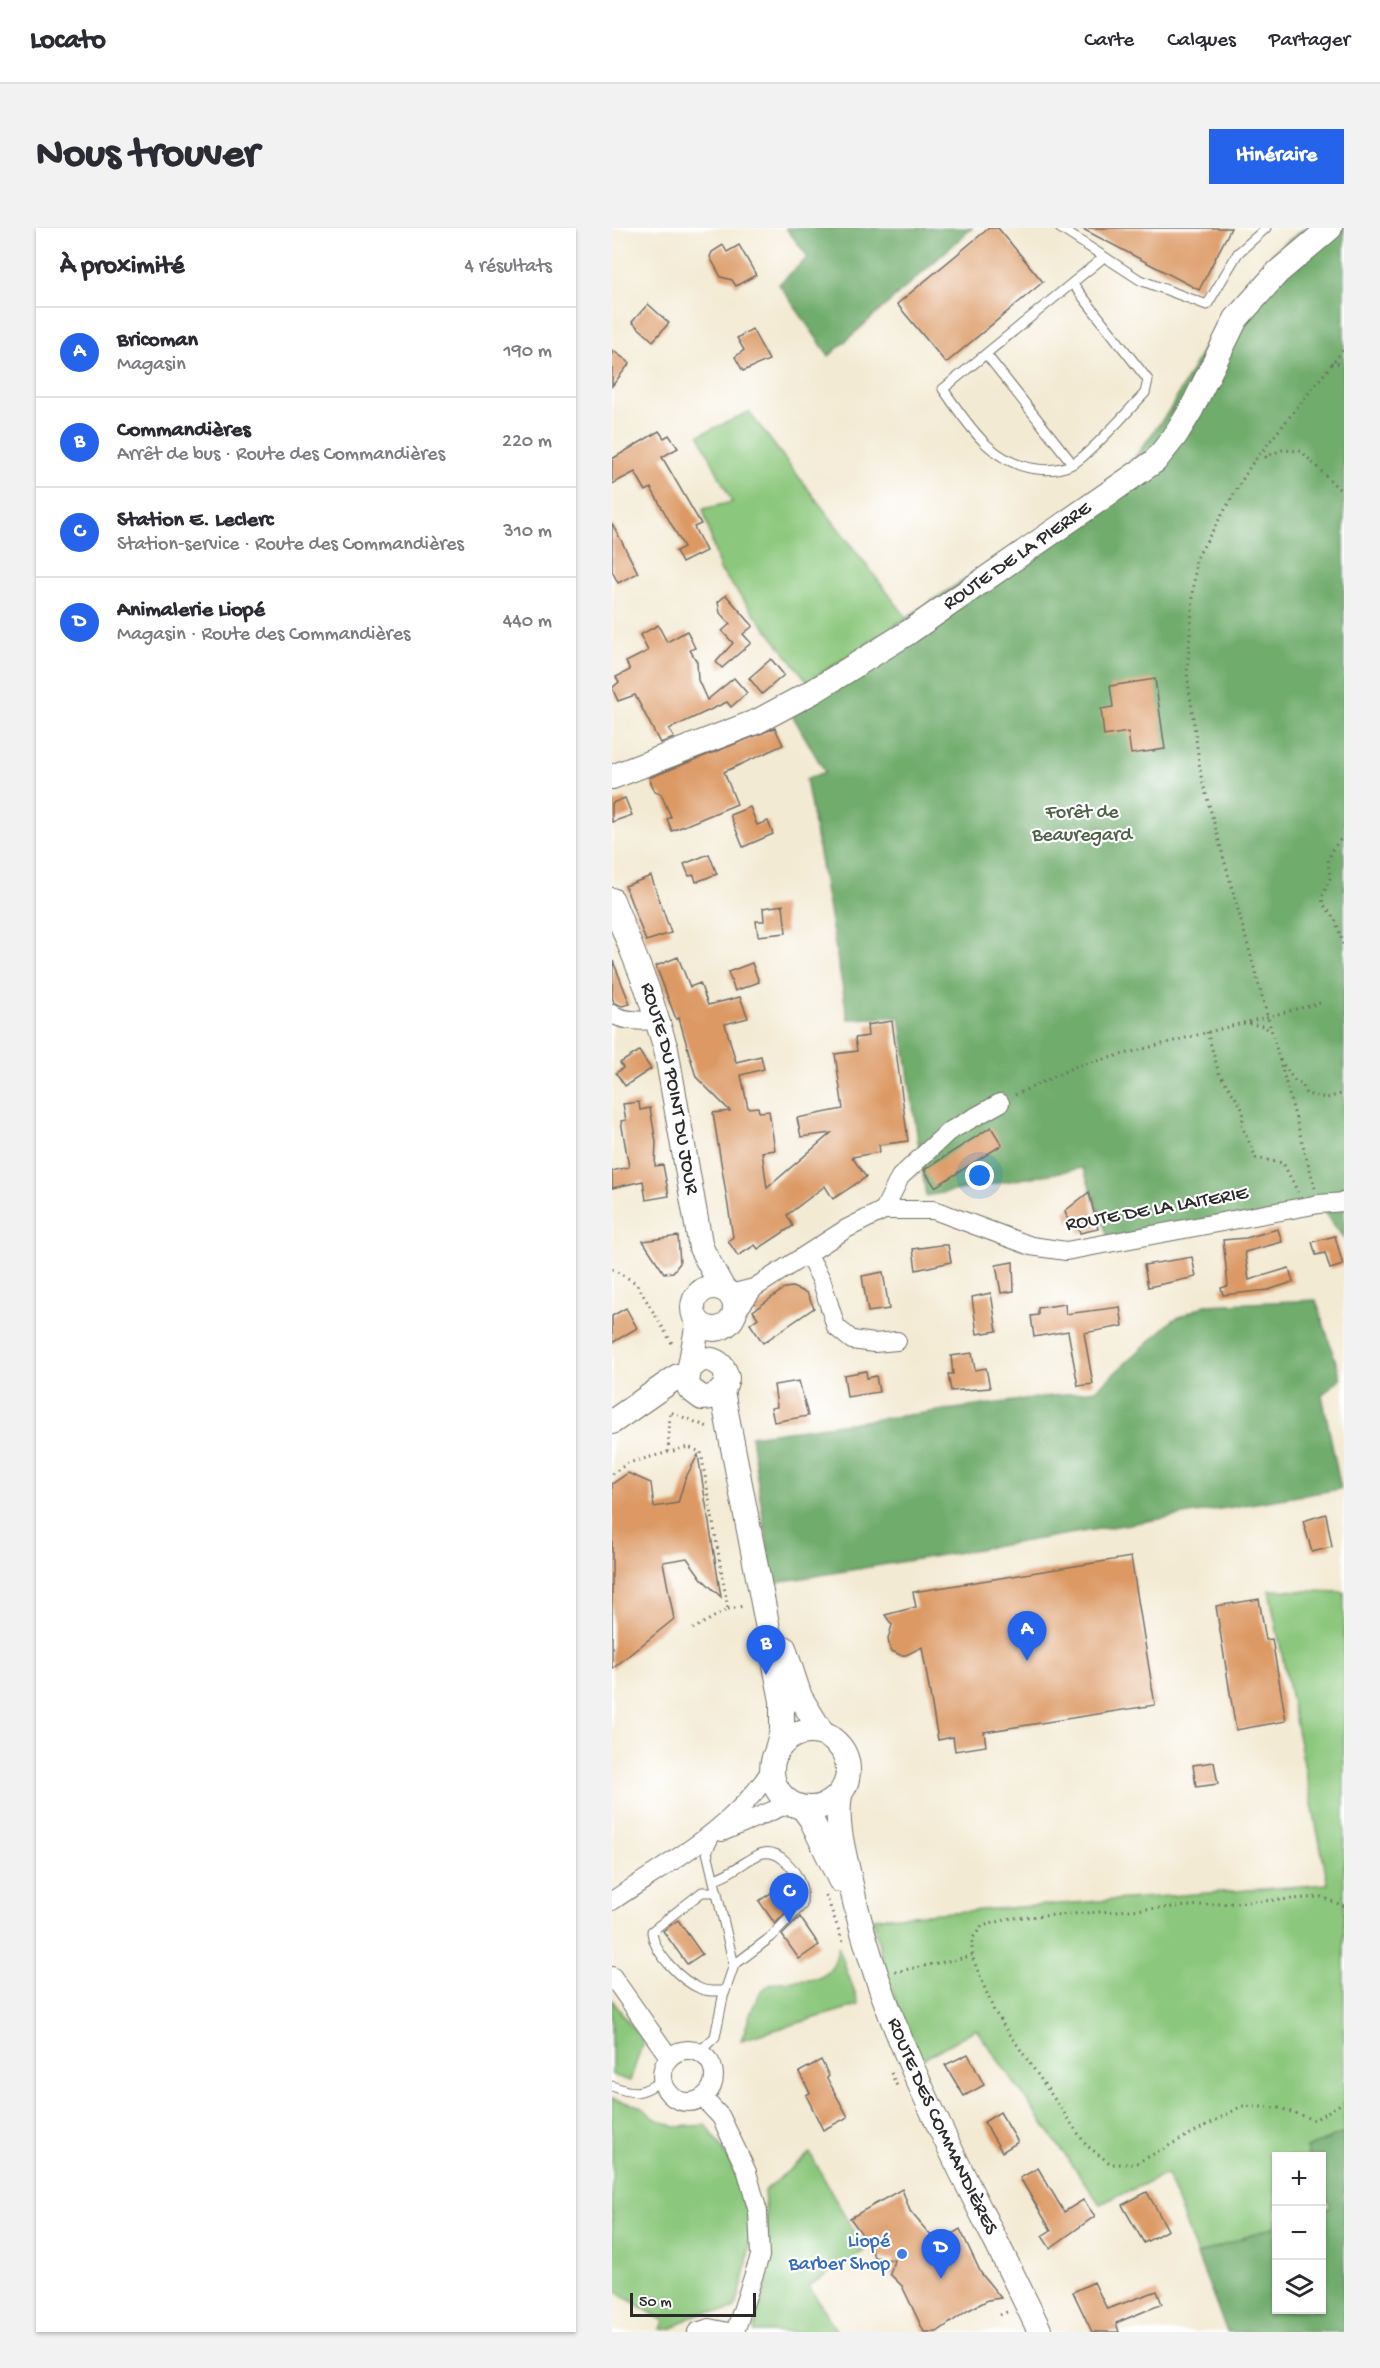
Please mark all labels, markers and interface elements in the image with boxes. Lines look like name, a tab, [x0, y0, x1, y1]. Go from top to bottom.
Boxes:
text: Locato	[30, 25, 106, 58]
text: Carte	[1084, 29, 1134, 54]
text: Calques	[1167, 29, 1236, 54]
text: Partager	[1269, 29, 1350, 54]
button: Itinéraire	[1209, 129, 1344, 184]
text: Nous trouver	[36, 132, 259, 181]
text: À proximité	[60, 252, 184, 283]
text: 4 résultats	[464, 256, 552, 279]
text: Bricoman	[117, 328, 198, 354]
text: A	[74, 341, 85, 364]
text: 190 m	[504, 341, 552, 364]
text: Magasin	[117, 354, 186, 377]
text: Commandières	[117, 418, 251, 444]
text: B	[74, 431, 85, 454]
text: 220 m	[502, 431, 552, 454]
text: Arrêt de bus · Route des Commandières	[117, 444, 445, 467]
street label: ROUTE DE LA PIERRE	[939, 496, 1097, 616]
text: Station E. Leclerc	[117, 508, 273, 534]
text: C	[74, 521, 85, 544]
text: 310 m	[503, 521, 552, 544]
text: Station-service · Route des Commandières	[117, 534, 464, 557]
text: Animalerie Liopé	[117, 598, 265, 624]
text: D	[73, 611, 86, 634]
text: 440 m	[503, 611, 552, 634]
text: Magasin · Route des Commandières	[117, 624, 410, 647]
park label: Forêt de Beauregard	[1031, 802, 1134, 848]
street label: ROUTE DU POINT DU JOUR	[635, 980, 703, 1198]
your location	[965, 1161, 994, 1190]
street label: ROUTE DE LA LAITERIE	[1064, 1182, 1252, 1237]
pin: A	[1008, 1612, 1046, 1661]
pin: B	[746, 1626, 786, 1675]
pin: C	[770, 1874, 808, 1923]
street label: ROUTE DES COMMANDIÈRES	[882, 2015, 1003, 2239]
map controls	[1272, 2152, 1326, 2314]
button: +	[1272, 2152, 1326, 2206]
button: −	[1272, 2206, 1326, 2260]
pin: D	[922, 2230, 960, 2279]
place label: Liopé Barber Shop	[788, 2231, 891, 2277]
marker: Liopé Barber Shop	[895, 2247, 909, 2261]
button: layers	[1272, 2260, 1326, 2314]
scale bar	[630, 2290, 756, 2318]
text: 50 m	[639, 2294, 672, 2313]

